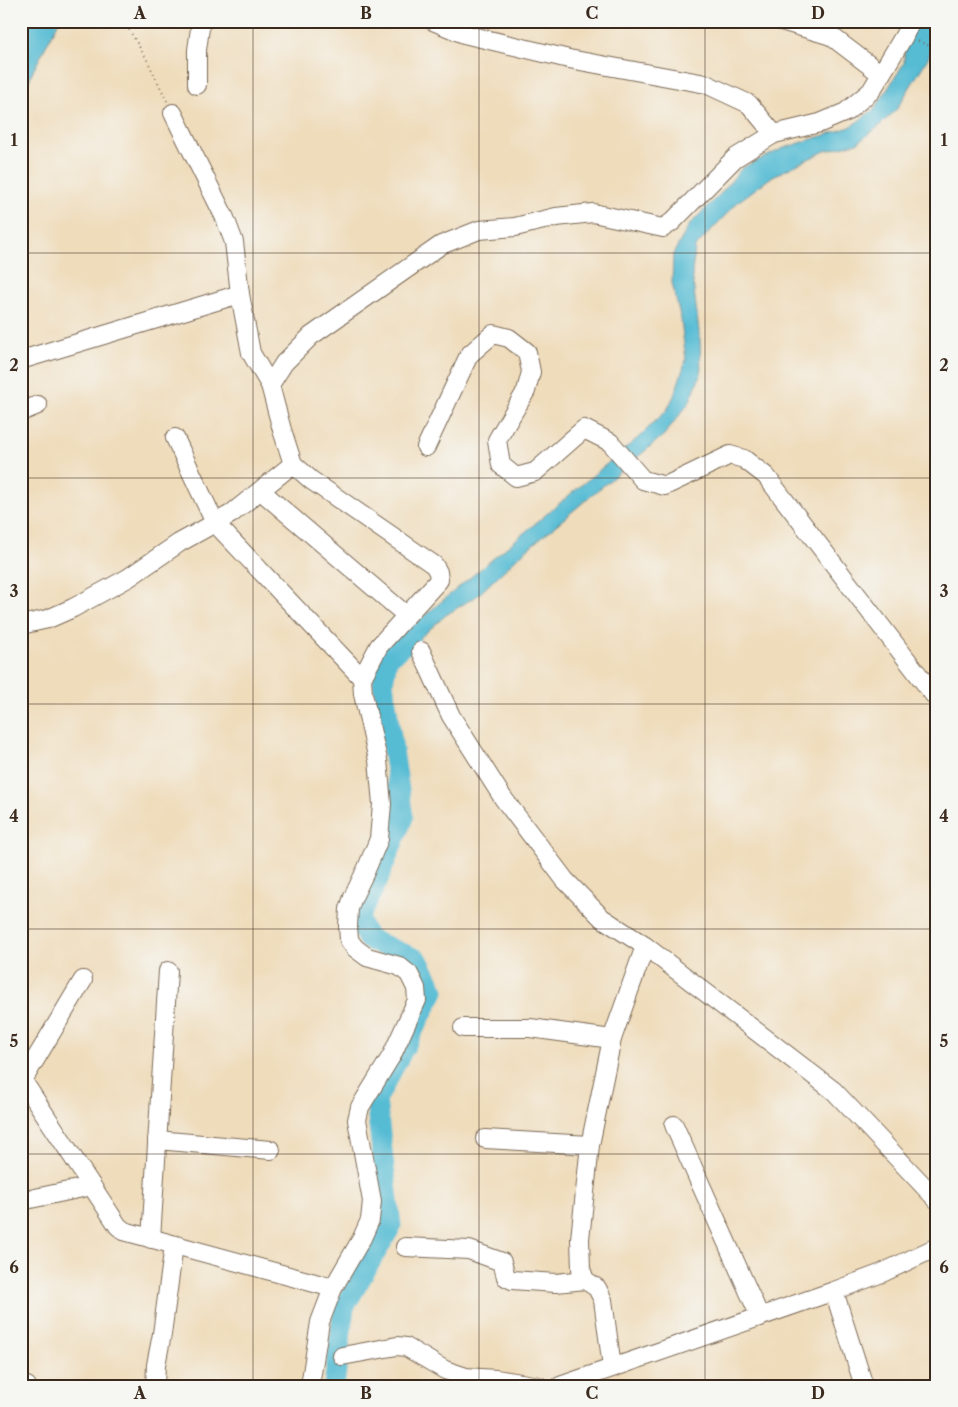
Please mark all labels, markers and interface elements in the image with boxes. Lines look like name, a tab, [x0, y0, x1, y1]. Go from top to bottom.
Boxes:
text: A	[133, 3, 147, 23]
text: B	[360, 3, 372, 23]
text: C	[586, 3, 598, 23]
text: D	[811, 3, 825, 23]
text: 1	[10, 130, 18, 150]
text: 1	[940, 130, 948, 150]
text: 2	[9, 355, 19, 375]
text: 2	[939, 355, 949, 375]
text: 3	[9, 581, 19, 601]
text: 3	[939, 581, 949, 601]
text: 4	[9, 806, 19, 826]
text: 4	[939, 806, 949, 826]
text: 5	[10, 1031, 19, 1051]
text: 5	[940, 1031, 949, 1051]
text: 6	[9, 1257, 19, 1277]
text: 6	[939, 1257, 949, 1277]
text: A	[133, 1383, 147, 1403]
text: B	[360, 1383, 372, 1403]
text: C	[586, 1383, 598, 1403]
text: D	[811, 1383, 825, 1403]

